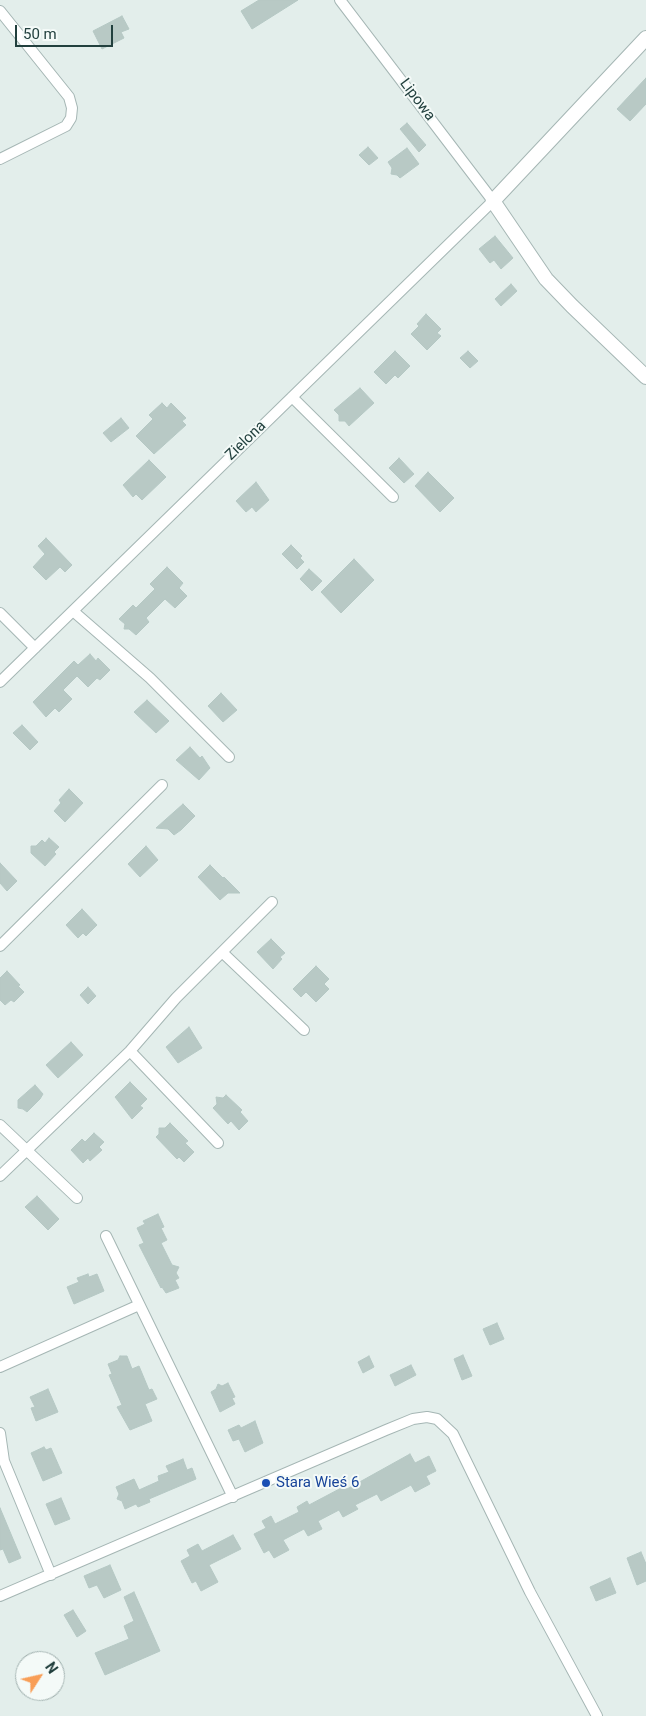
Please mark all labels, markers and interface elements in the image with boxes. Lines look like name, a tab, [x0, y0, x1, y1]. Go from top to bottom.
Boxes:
scale bar	[18, 15, 115, 47]
text: 50 m	[23, 25, 57, 43]
street label: Lipowa	[395, 75, 439, 125]
street label: Zielona	[222, 417, 270, 465]
place label: Stara Wieś 6	[276, 1474, 359, 1492]
marker: Stara Wieś 6	[260, 1477, 272, 1489]
north arrow	[15, 1651, 65, 1701]
text: N	[42, 1659, 61, 1677]

